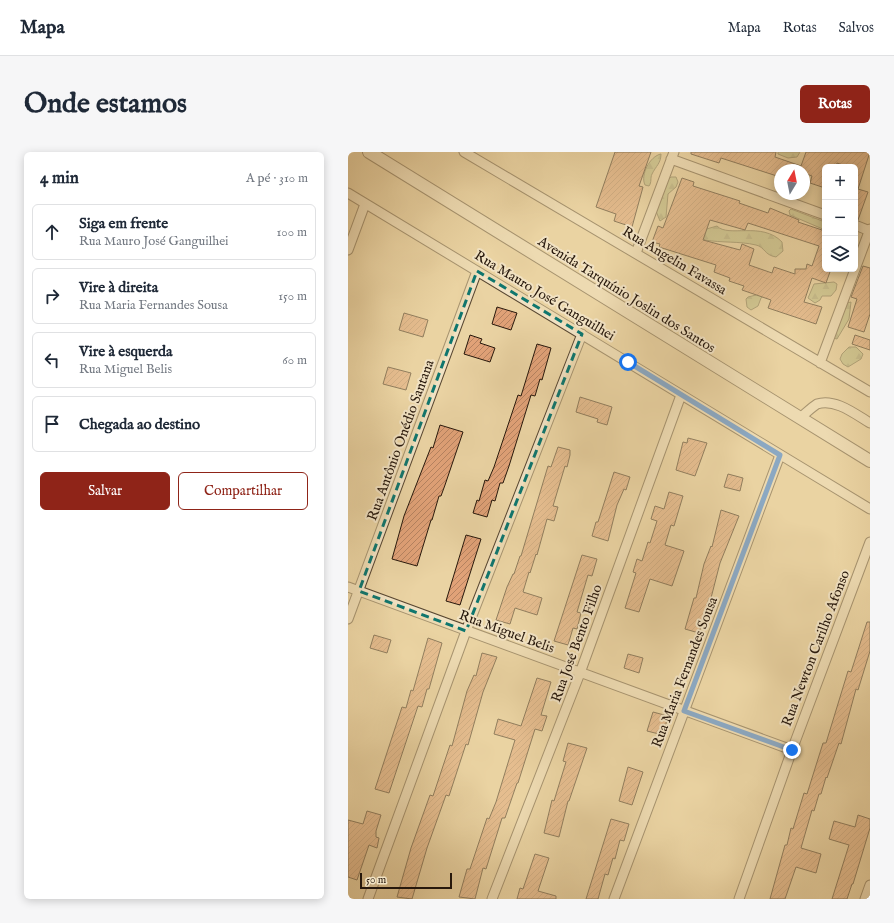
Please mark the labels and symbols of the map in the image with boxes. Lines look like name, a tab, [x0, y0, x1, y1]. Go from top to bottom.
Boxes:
north arrow	[774, 164, 810, 200]
street label: Rua Angelin Favassa	[619, 223, 731, 300]
street label: Avenida Tarquínio Joslin dos Santos	[533, 232, 719, 357]
street label: Rua Mauro José Ganguilhei	[471, 247, 618, 345]
route start	[619, 353, 637, 371]
street label: Rua Antônio Onédio Santana	[363, 356, 439, 523]
street label: Rua Newton Carilho Afonso	[778, 567, 854, 729]
street label: Rua José Bento Filho	[547, 582, 607, 705]
street label: Rua Maria Fernandes Sousa	[648, 593, 722, 750]
street label: Rua Miguel Belis	[456, 606, 557, 658]
route end	[783, 741, 801, 759]
scale bar	[360, 871, 452, 890]

